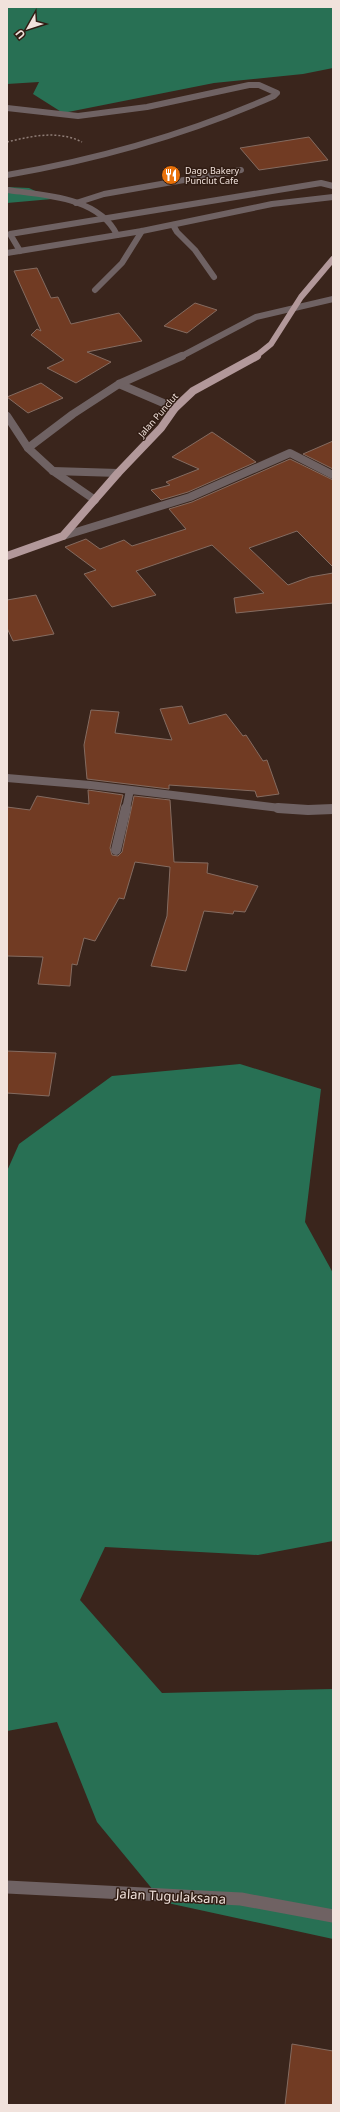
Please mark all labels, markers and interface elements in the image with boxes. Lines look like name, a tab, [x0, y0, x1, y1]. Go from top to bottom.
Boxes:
north arrow	[8, 8, 48, 48]
text: U	[11, 27, 28, 43]
restaurant icon: Dago Bakery Punclut Cafe	[160, 164, 182, 186]
place label: Dago Bakery Punclut Cafe	[185, 164, 239, 187]
street label: Jalan Punclut	[134, 389, 181, 441]
street label: Jalan Tugulaksana	[114, 1884, 226, 1908]

